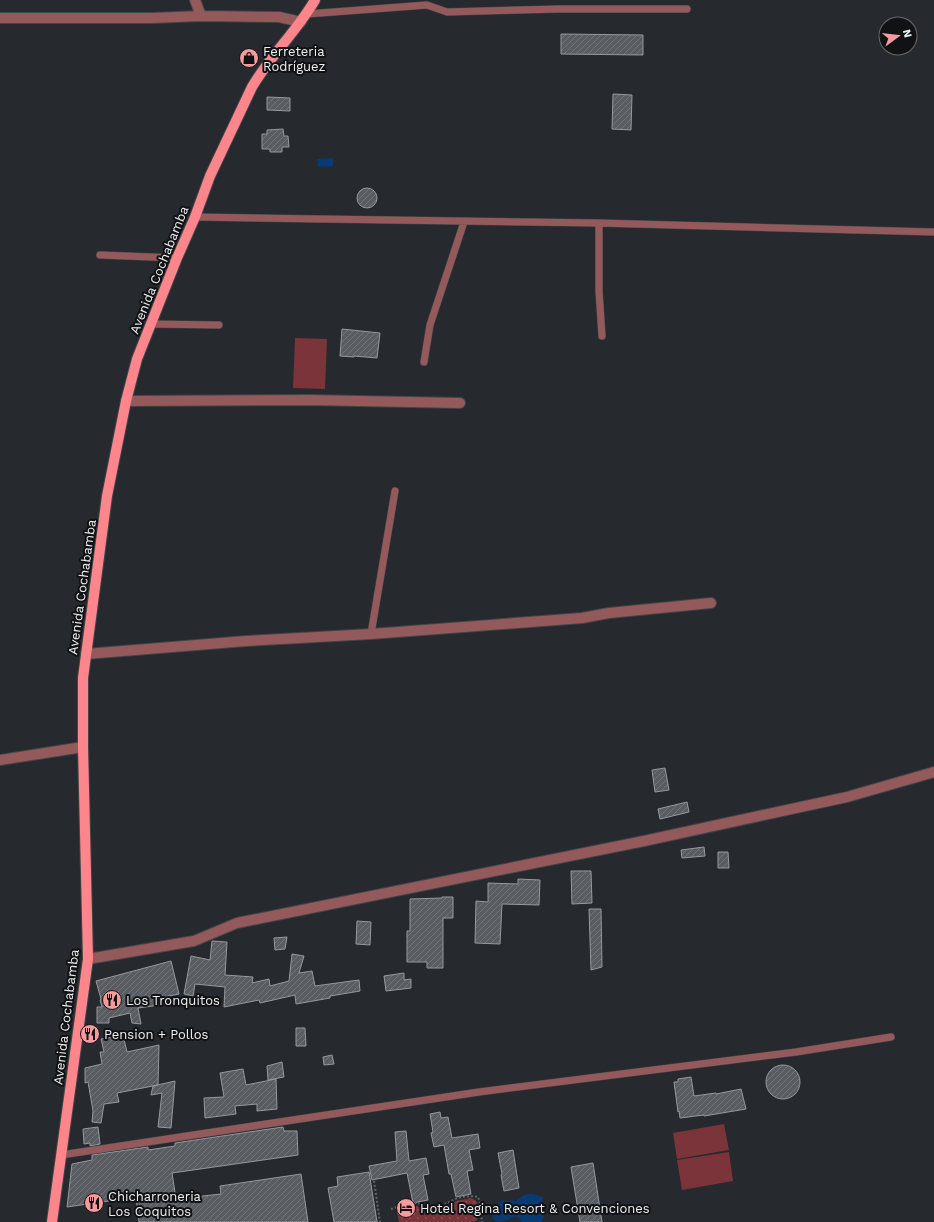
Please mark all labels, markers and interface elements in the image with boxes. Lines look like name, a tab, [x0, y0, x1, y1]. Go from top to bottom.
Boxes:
north arrow	[878, 16, 918, 56]
text: N	[900, 28, 915, 39]
place label: Ferreteria Rodríguez	[263, 44, 326, 74]
shop icon: Ferreteria Rodríguez	[238, 47, 260, 69]
street label: Avenida Cochabamba	[127, 203, 192, 336]
street label: Avenida Cochabamba	[65, 518, 99, 656]
street label: Avenida Cochabamba	[50, 948, 82, 1086]
restaurant icon: Los Tronquitos	[101, 989, 123, 1011]
place label: Los Tronquitos	[126, 993, 220, 1008]
restaurant icon: Pension + Pollos	[79, 1023, 101, 1045]
place label: Pension + Pollos	[104, 1027, 209, 1042]
place label: Chicharroneria Los Coquitos	[108, 1189, 202, 1219]
restaurant icon: Chicharroneria Los Coquitos	[83, 1192, 105, 1214]
hotel icon: Hotel Regina Resort & Convenciones	[395, 1197, 417, 1219]
place label: Hotel Regina Resort & Convenciones	[420, 1201, 650, 1216]

